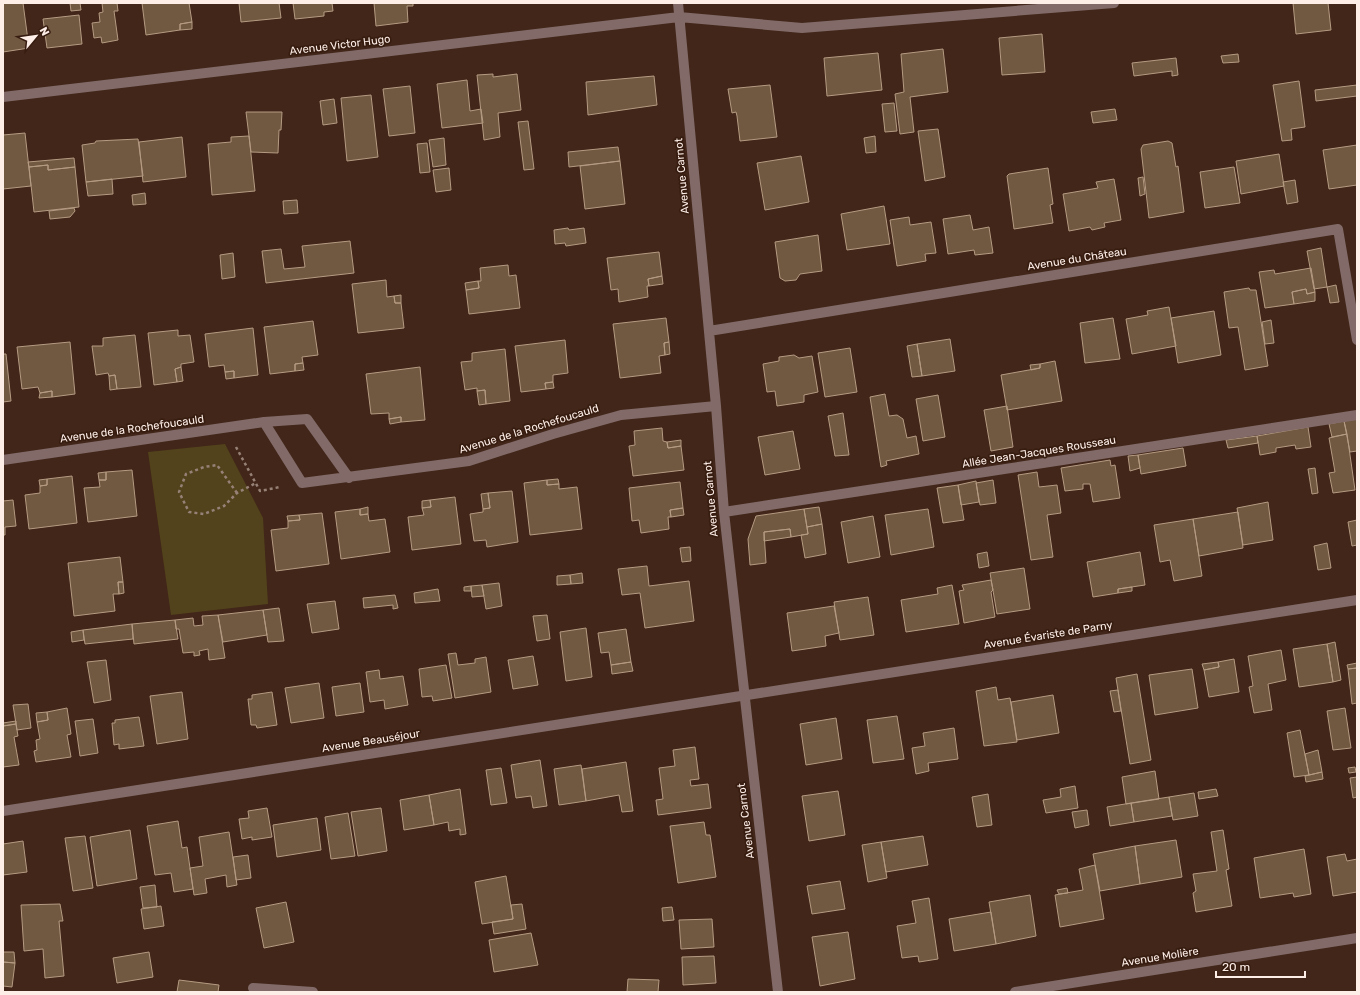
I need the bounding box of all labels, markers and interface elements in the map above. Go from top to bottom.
north arrow [16,16,56,56]
text: N [37,25,52,38]
street label: Avenue Victor Hugo [289,32,391,58]
street label: Avenue Carnot [672,137,692,214]
street label: Avenue du Château [1026,245,1128,273]
street label: Avenue de la Rochefoucauld [458,402,600,456]
street label: Avenue de la Rochefoucauld [59,412,205,446]
street label: Allée Jean-Jacques Rousseau [961,433,1117,471]
street label: Avenue Carnot [701,460,721,537]
street label: Avenue Évariste de Parny [983,618,1113,652]
street label: Avenue Beauséjour [321,727,422,755]
street label: Avenue Carnot [735,782,757,860]
street label: Avenue Molière [1120,944,1200,970]
scale bar [1216,953,1305,979]
text: 20 m [1222,960,1250,974]

